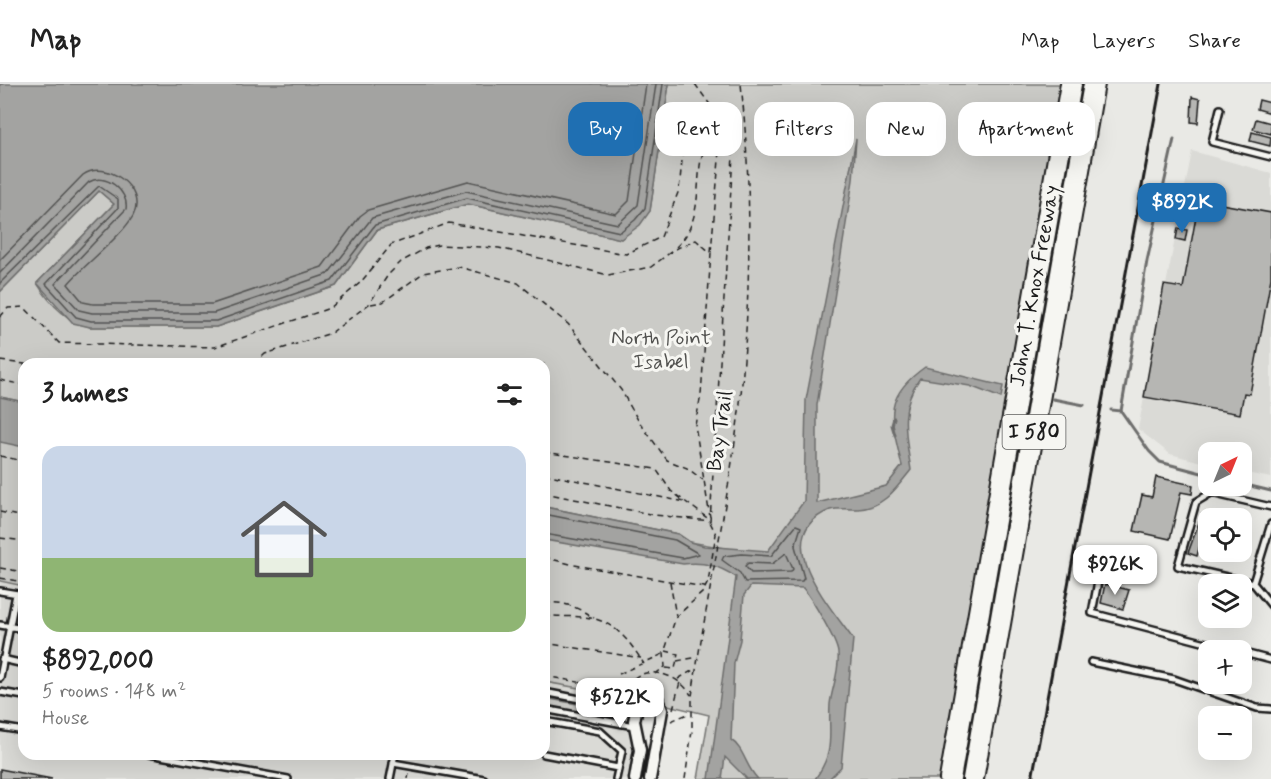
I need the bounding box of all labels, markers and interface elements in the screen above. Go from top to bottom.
text: Map [30,23,81,60]
text: Map [1021,27,1059,55]
text: Layers [1092,27,1155,55]
text: Share [1188,27,1241,55]
chip: Buy [568,102,643,156]
chip: Rent [655,102,742,156]
chip: Filters [754,102,854,156]
chip: New [866,102,946,156]
chip: Apartment [958,102,1095,156]
street label: John T. Knox Freeway [1003,183,1067,389]
pin: $892K [1140,183,1224,234]
text: $892K [1152,189,1213,216]
park label: North Point Isabel [611,324,711,376]
text: 3 homes [42,377,129,411]
icon: filters [493,378,526,411]
street label: Bay Trail [700,389,740,473]
road number: I 580 [1002,415,1066,449]
north arrow [1198,442,1252,496]
map controls [1198,442,1252,760]
icon: home [230,485,338,593]
button: locate [1198,508,1252,562]
pin: $926K [1073,545,1157,596]
text: $926K [1087,551,1143,578]
button: layers [1198,574,1252,628]
button: + [1198,640,1252,694]
text: $892,000 [42,644,154,678]
text: 5 rooms · 148 m² [42,678,186,705]
pin: $522K [578,678,662,729]
text: $522K [590,684,650,711]
text: House [42,705,89,732]
button: − [1198,706,1252,760]

